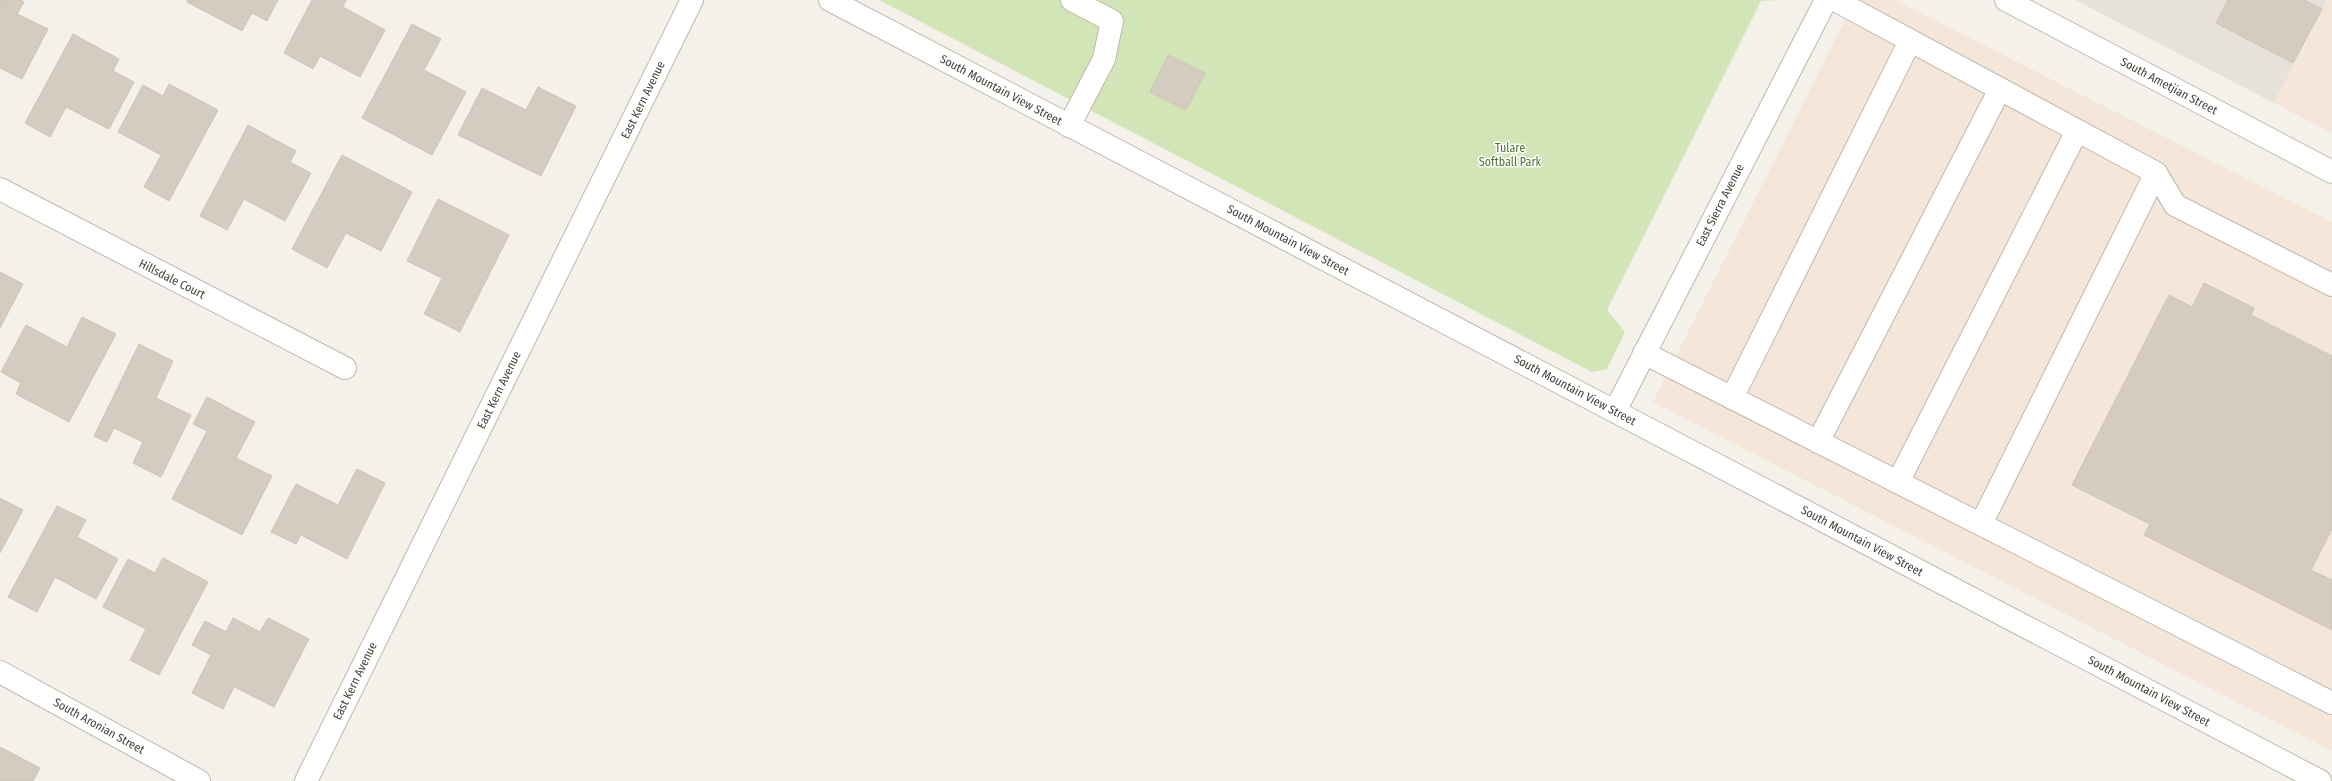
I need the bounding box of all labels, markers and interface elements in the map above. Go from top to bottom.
street label: South Mountain View Street [938,52,1064,128]
street label: South Ametjian Street [2118,55,2220,117]
street label: East Kern Avenue [618,59,668,141]
park label: Tulare Softball Park [1479,141,1542,169]
street label: East Sierra Avenue [1693,161,1747,249]
street label: South Mountain View Street [1225,202,1351,278]
street label: Hillsdale Court [137,256,207,302]
street label: East Kern Avenue [474,349,524,431]
street label: South Mountain View Street [1512,352,1638,428]
street label: South Mountain View Street [1799,503,1925,579]
street label: East Kern Avenue [330,640,380,722]
street label: South Mountain View Street [2086,653,2212,729]
street label: South Aronian Street [51,695,147,757]

